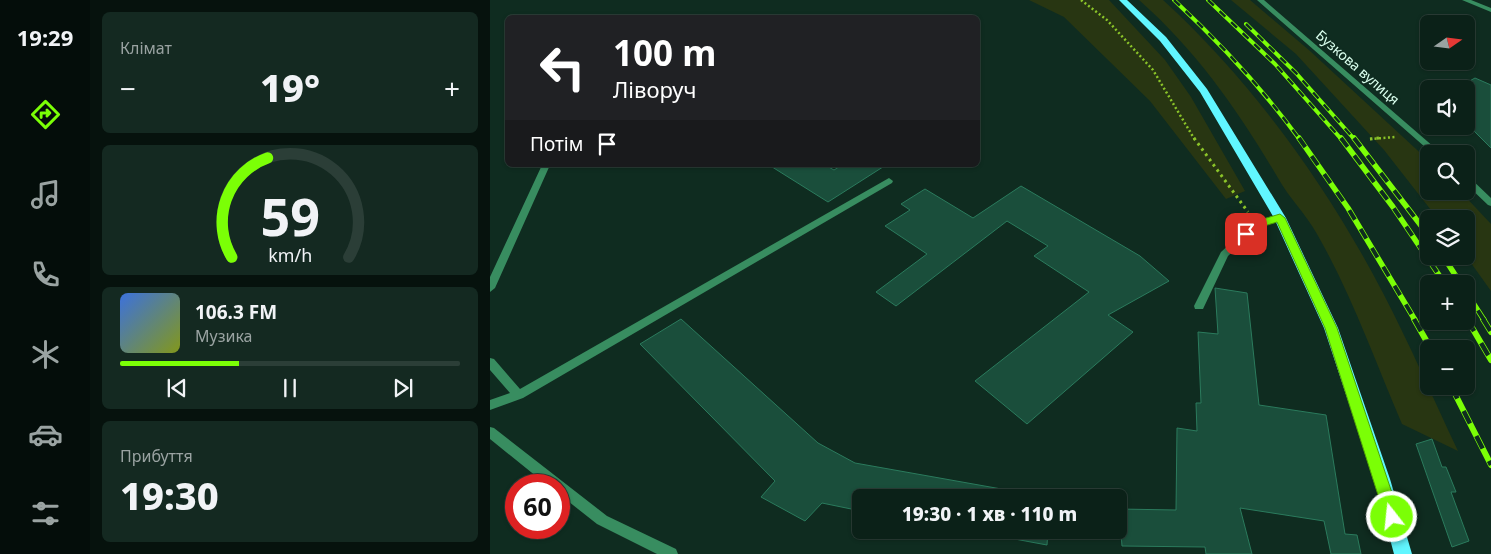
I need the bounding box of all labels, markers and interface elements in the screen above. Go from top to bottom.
north arrow [1420,15,1475,70]
map controls [1420,15,1475,395]
text: 19:29 [17,22,73,52]
street label: Бузкова вулиця [1312,25,1404,109]
text: 100 m [613,29,716,76]
icon: left [530,35,595,100]
text: Клімат [120,37,172,59]
text: 19° [260,61,320,113]
text: − [120,69,136,107]
text: + [444,69,460,107]
text: Ліворуч [613,74,696,104]
button: sound [1420,80,1475,135]
icon: directions [28,97,63,132]
icon: arrive [593,130,621,158]
text: Потім [530,131,583,157]
button: search [1420,145,1475,200]
icon: music [28,177,63,212]
text: 59 [260,180,320,251]
button: layers [1420,210,1475,265]
pin [1225,213,1267,255]
icon: arrive [1232,220,1260,248]
text: km/h [268,243,312,267]
icon: phone [28,257,63,292]
button: + [1420,275,1475,330]
text: 106.3 FM [195,299,277,325]
text: Музика [195,325,252,347]
icon: climate [28,337,63,372]
button: − [1420,340,1475,395]
icon: previous [163,374,191,402]
icon: pause [276,374,304,402]
icon: next [389,374,417,402]
icon: car [28,417,63,452]
text: Прибуття [120,445,193,467]
text: 19:30 [120,469,219,521]
speed limit sign: 60 [505,474,570,539]
position arrow [1365,490,1417,542]
icon: filters [28,496,63,531]
text: 19:30 · 1 хв · 110 m [902,501,1077,527]

